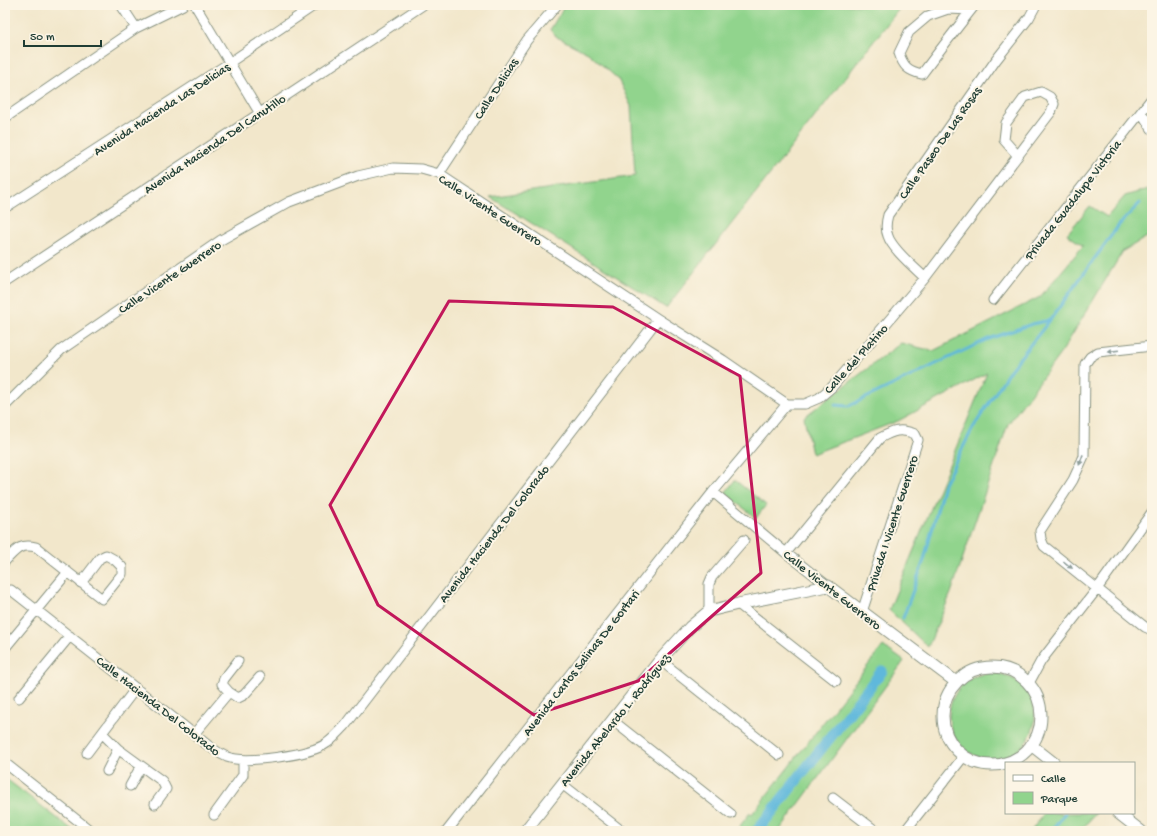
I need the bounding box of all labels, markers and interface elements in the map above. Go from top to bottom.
scale bar [24,22,101,48]
text: 50 m [30,31,55,45]
street label: Calle Delicias [472,55,523,123]
street label: Avenida Hacienda Las Delicias [91,60,234,160]
street label: Calle Paseo De Las Rosas [896,83,986,203]
street label: Avenida Hacienda Del Canutillo [142,92,289,198]
street label: Privada Guadalupe Victoria [1022,137,1126,264]
street label: Calle Vicente Guerrero [435,172,544,250]
street label: Calle Vicente Guerrero [116,238,225,318]
street label: Calle del Platino [822,322,892,398]
one-way arrow [1107,348,1119,354]
street label: Privada I Vicente Guerrero [864,454,923,595]
one-way arrow [1078,455,1084,467]
street label: Avenida Hacienda Del Colorado [437,463,553,606]
street label: Calle Vicente Guerrero [779,548,884,634]
one-way arrow [1062,560,1073,569]
street label: Avenida Carlos Salinas De Gortari [520,587,644,740]
street label: Avenida Abelardo L. Rodríguez [558,650,675,790]
street label: Calle Hacienda Del Colorado [92,654,223,760]
legend [1005,762,1135,814]
text: Calle [1041,773,1066,787]
text: Parque [1040,793,1078,807]

